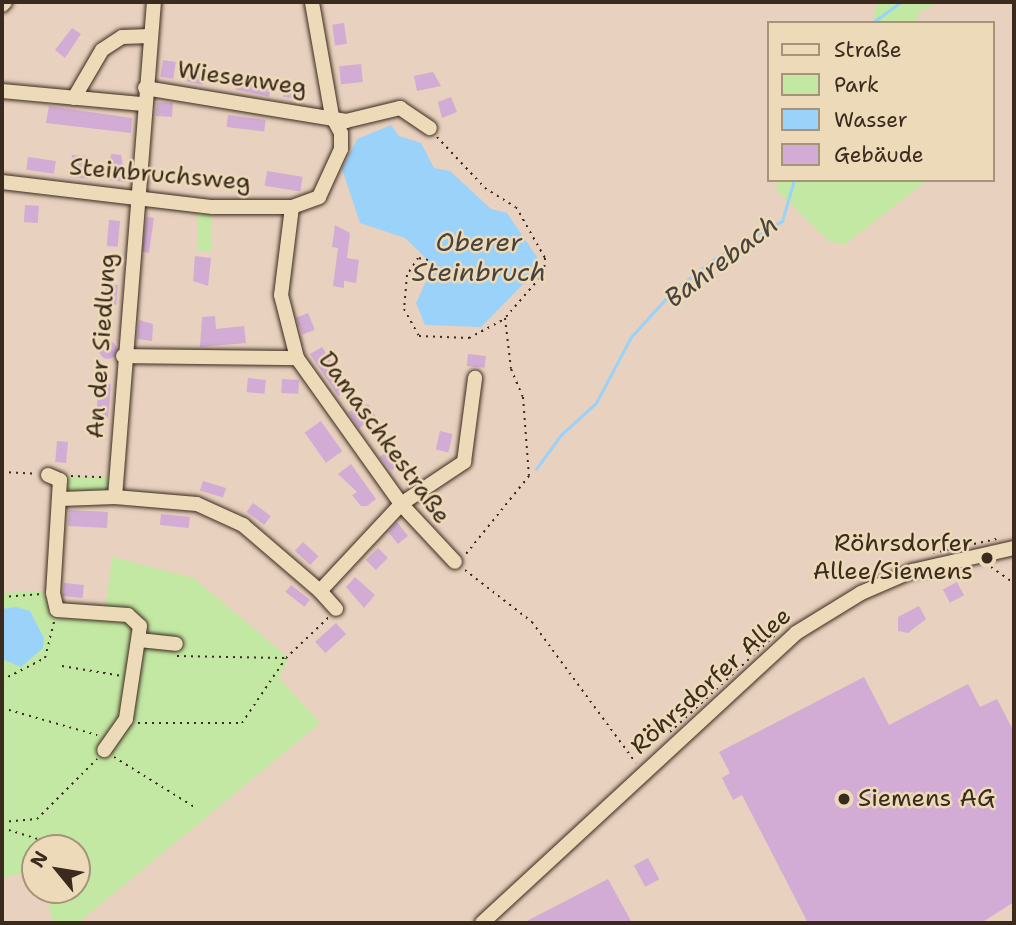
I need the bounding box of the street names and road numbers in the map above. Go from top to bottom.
street label: Wiesenweg [175,56,309,102]
street label: Steinbruchsweg [68,153,252,197]
street label: An der Siedlung [81,252,123,440]
street label: Damaschkestraße [312,346,456,530]
street label: Röhrsdorfer Allee [625,601,797,761]

